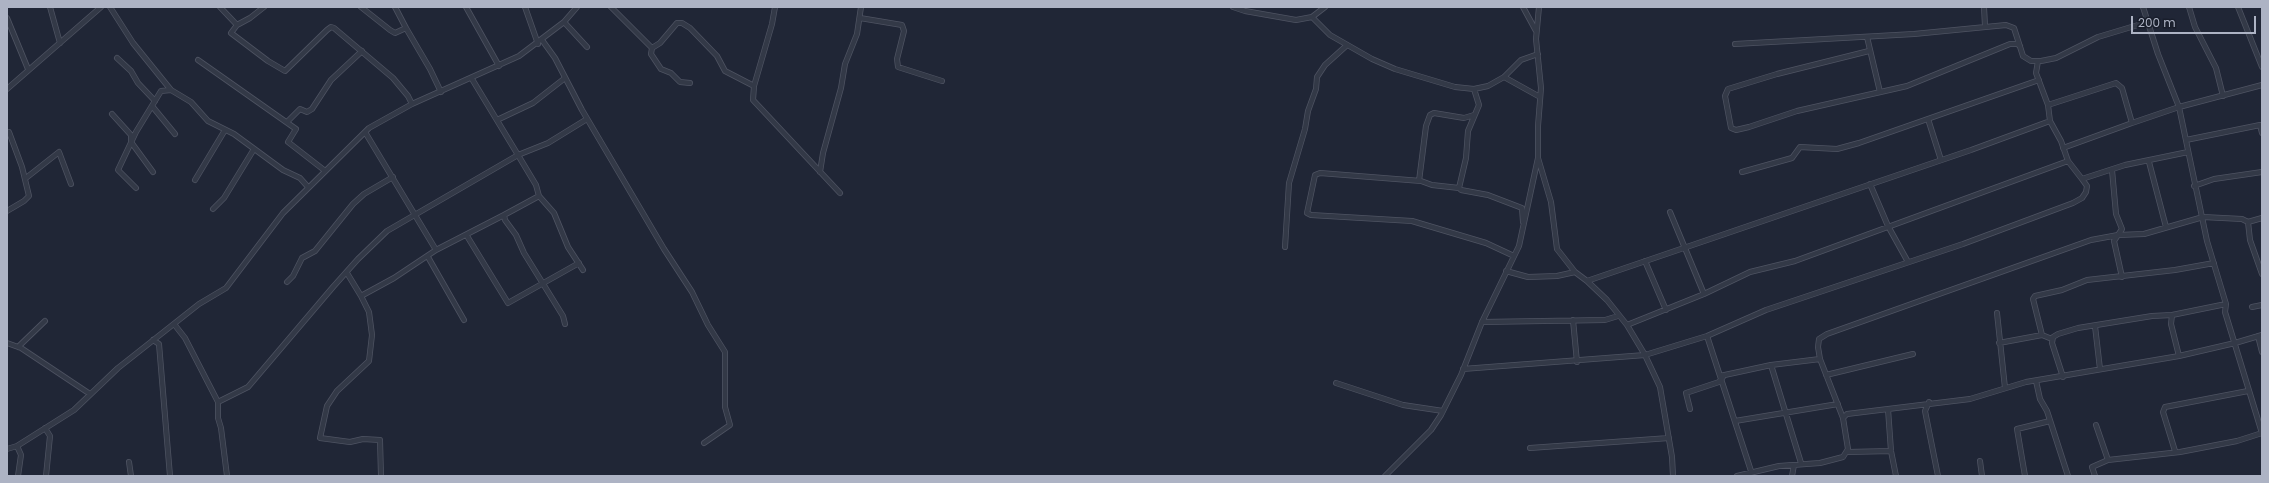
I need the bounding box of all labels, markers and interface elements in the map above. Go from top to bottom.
scale bar [2133,8,2258,34]
text: 200 m [2138,14,2176,31]

